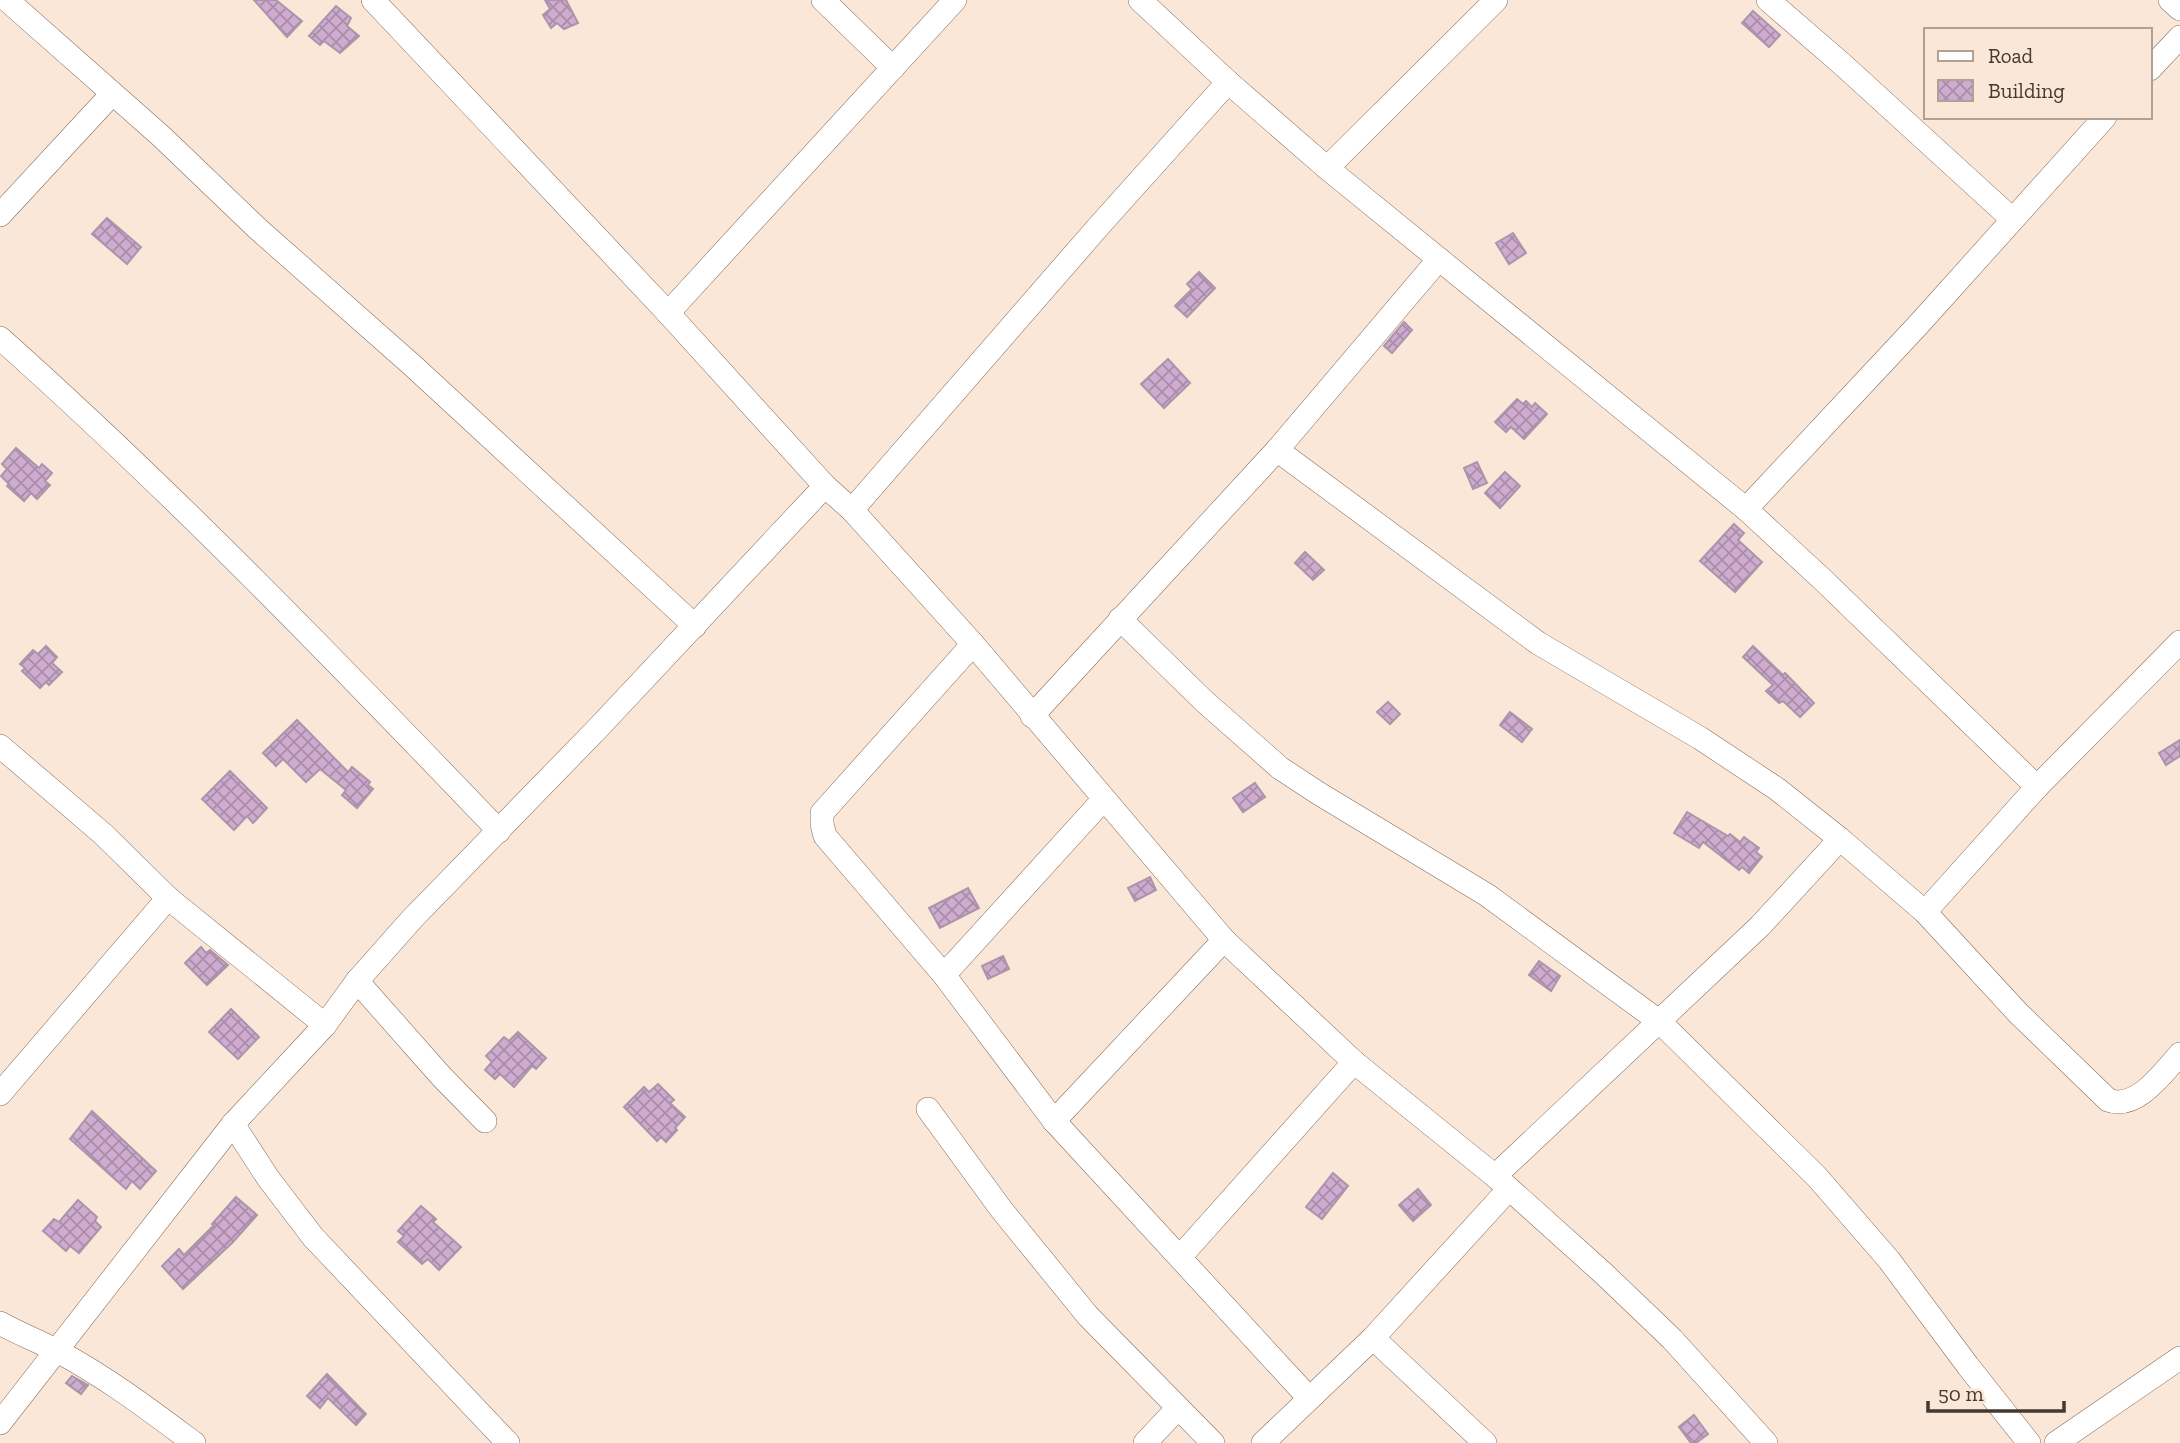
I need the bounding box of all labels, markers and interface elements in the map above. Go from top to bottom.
legend [1924,28,2152,119]
text: Road [1988,43,2034,68]
text: Building [1988,78,2065,103]
scale bar [1928,1370,2064,1414]
text: 50 m [1938,1381,1984,1406]

